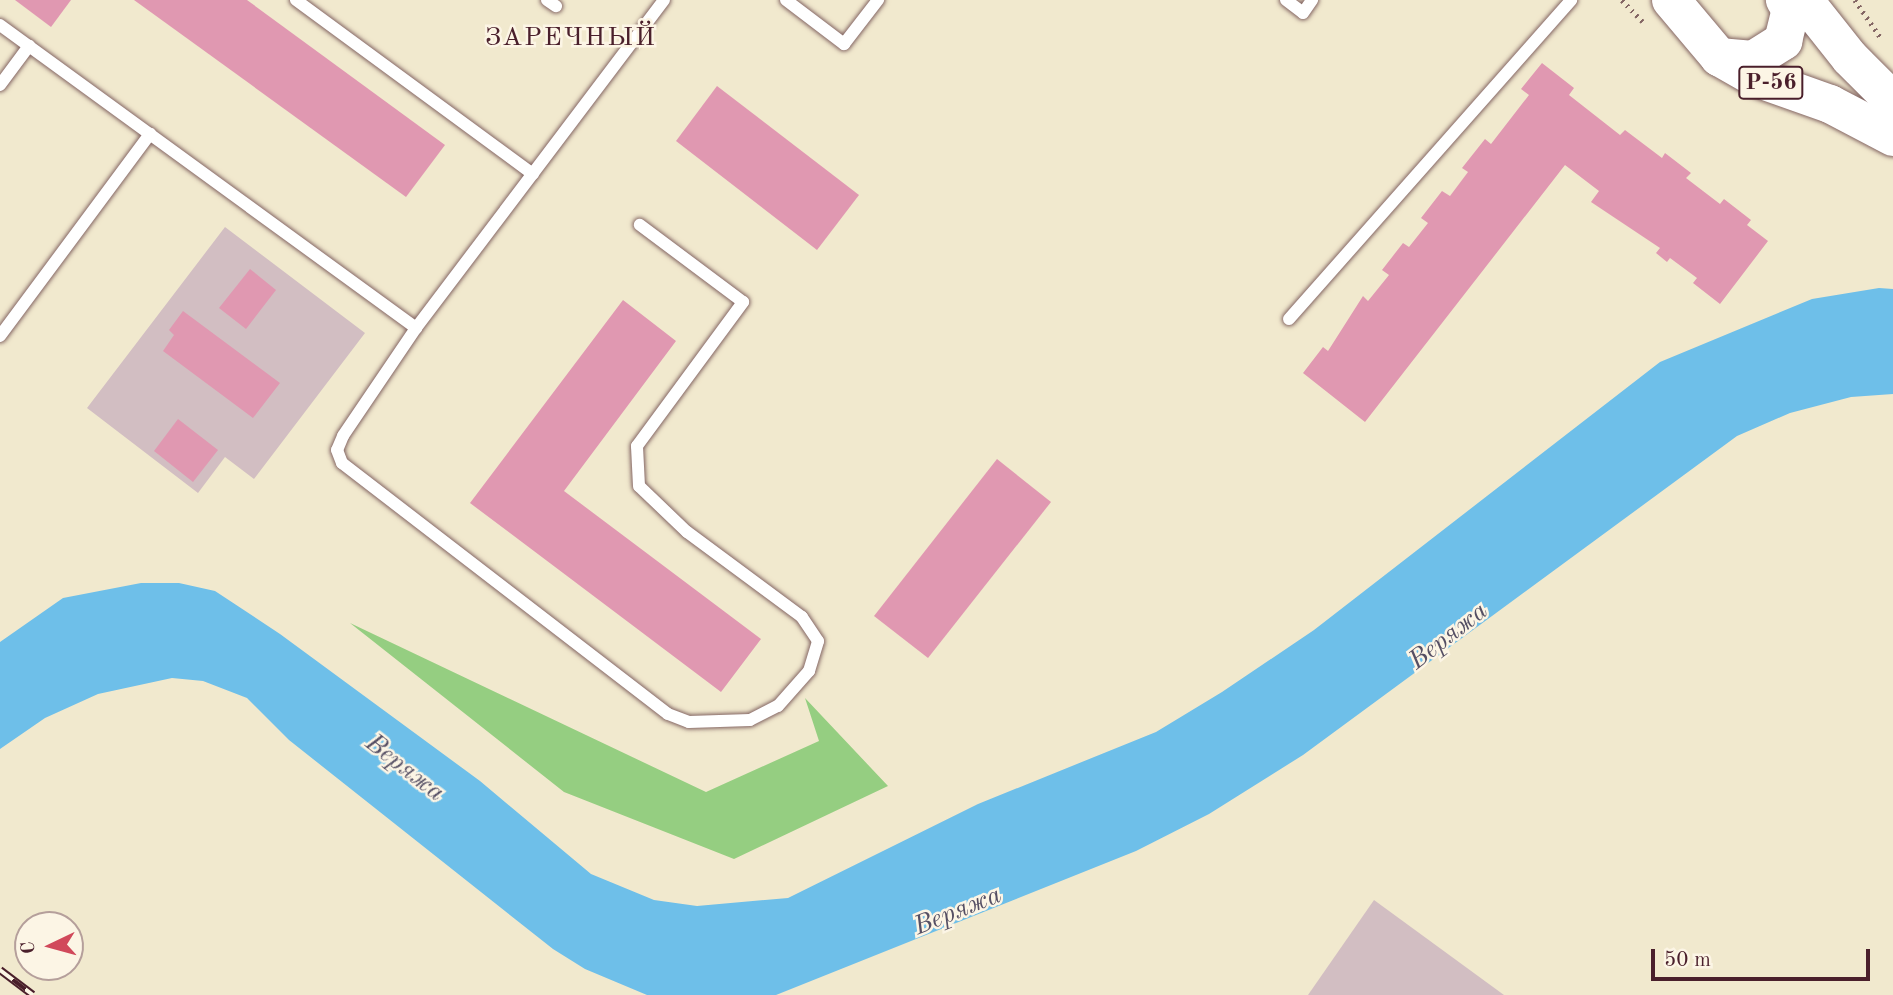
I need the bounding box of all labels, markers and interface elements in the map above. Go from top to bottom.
district label: ЗАРЕЧНЫЙ [486,23,656,55]
road number: Р-56 [1738,64,1804,102]
water label: Веряжа [1403,596,1495,678]
water label: Веряжа [358,728,450,810]
water label: Веряжа [910,880,1006,944]
north arrow [14,911,84,981]
scale bar [1655,936,1874,980]
text: С [20,941,40,955]
text: 50 m [1664,950,1711,971]

